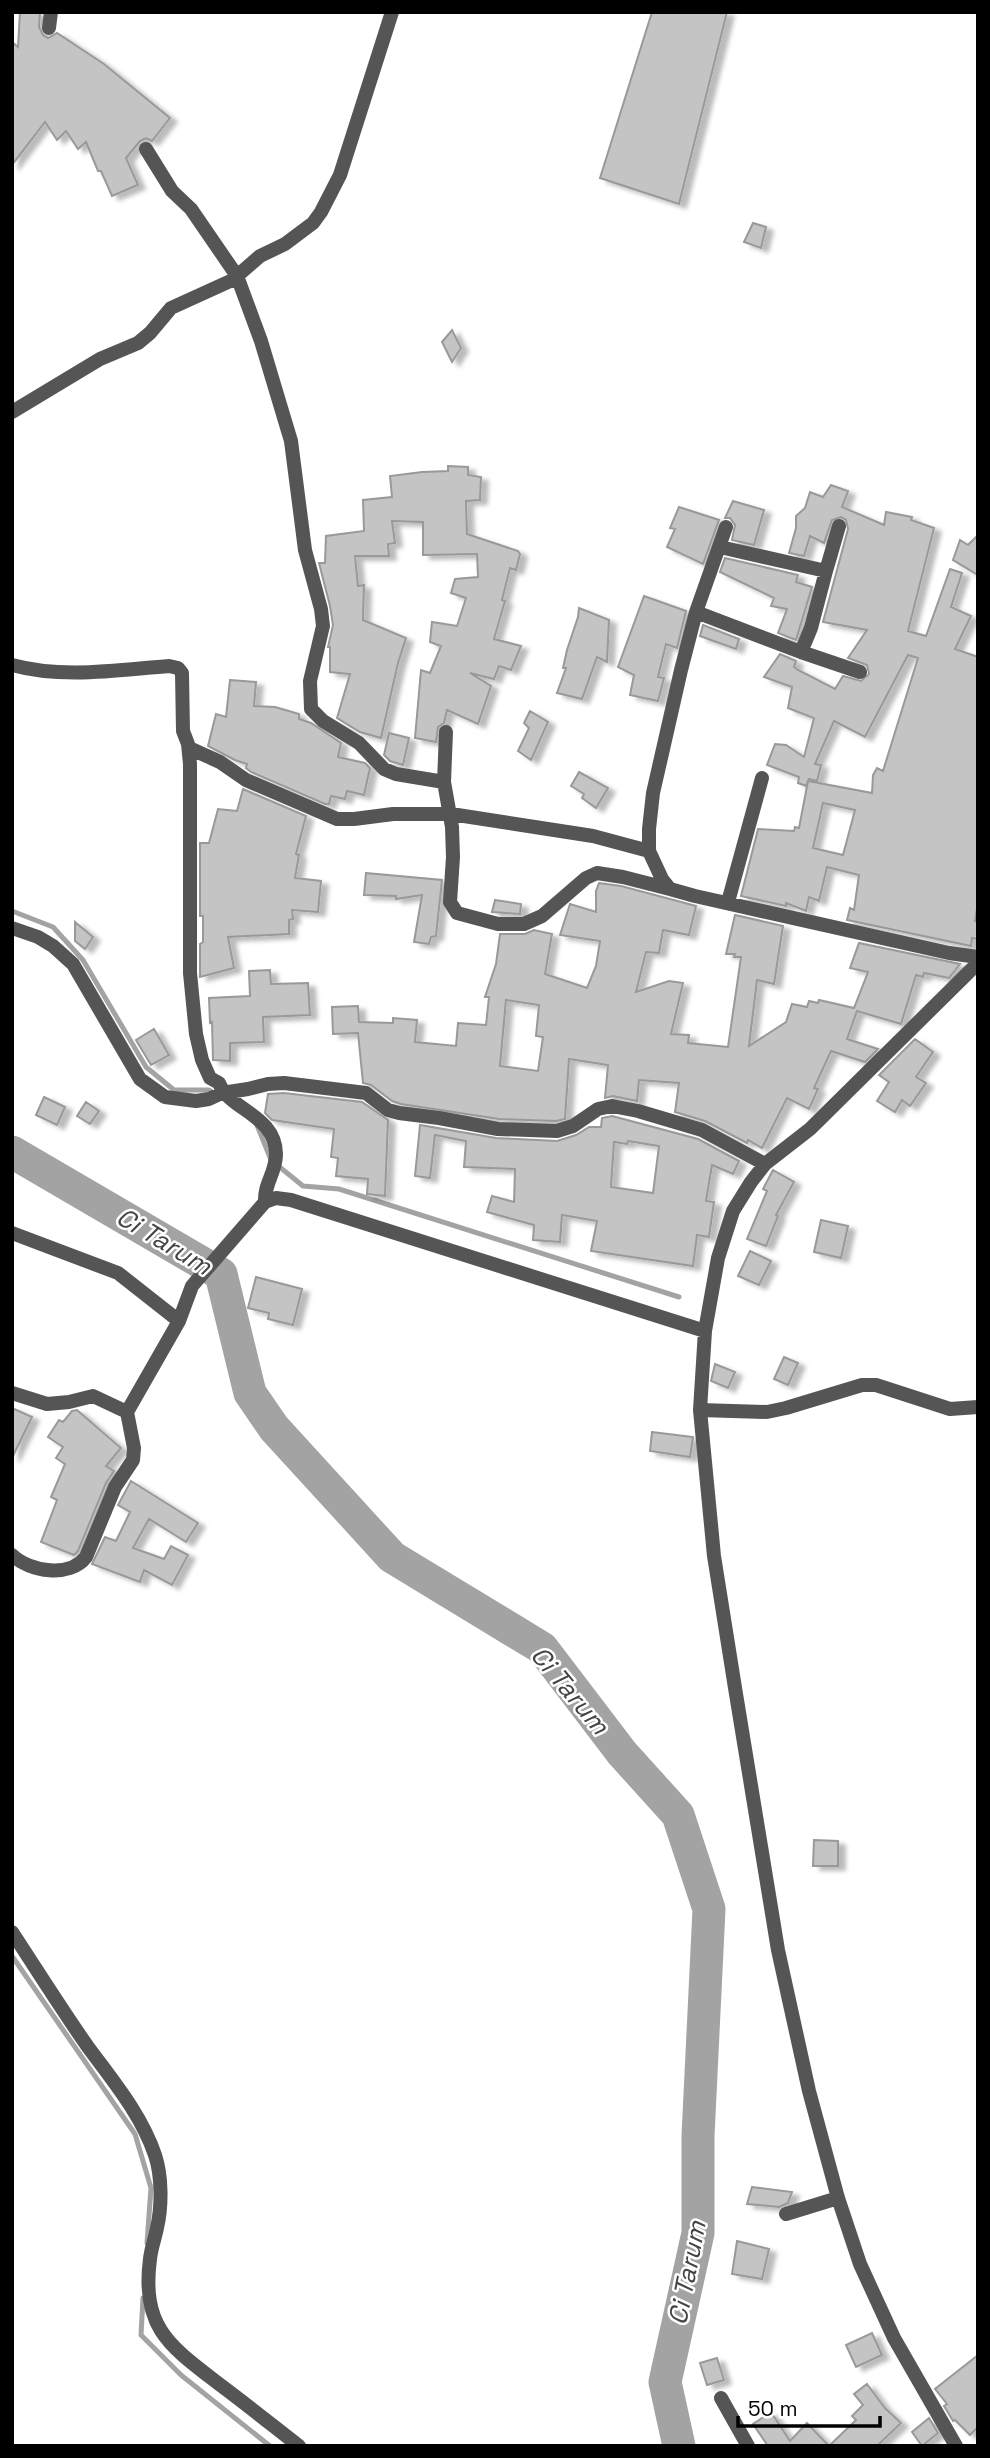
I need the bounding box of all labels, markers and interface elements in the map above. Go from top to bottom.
water label: Ci Tarum [110,1199,218,1283]
water label: Ci Tarum [523,1639,617,1742]
water label: Ci Tarum [660,2218,714,2328]
scale bar [738,2384,880,2428]
text: 50 m [748,2395,798,2422]

